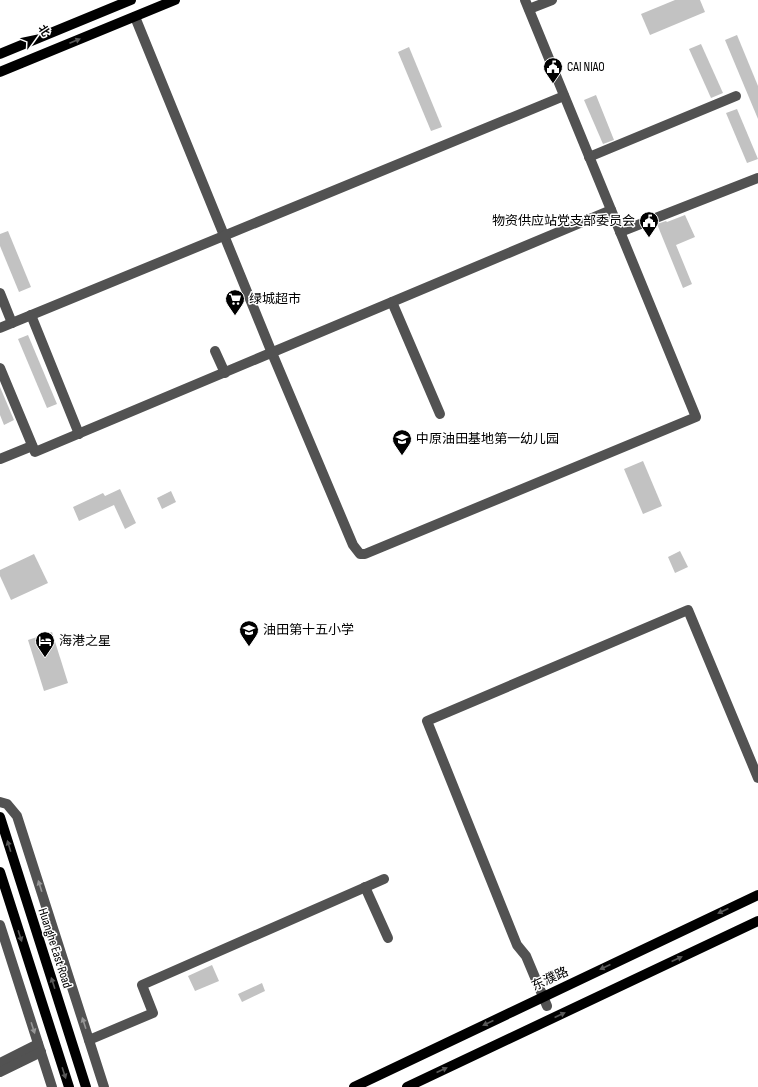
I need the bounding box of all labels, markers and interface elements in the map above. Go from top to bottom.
north arrow [16,16,56,56]
text: 北 [36,23,52,39]
one-way arrow [69,38,81,44]
public building icon: CAI NIAO [542,56,564,84]
place label: CAI NIAO [567,59,605,75]
public building icon: 物资供应站党支部委员会 [638,210,660,238]
place label: 物资供应站党支部委员会 [492,213,635,229]
supermarket icon: 绿城超市 [224,288,246,316]
place label: 绿城超市 [249,291,301,307]
school or university icon: 中原油田基地第一幼儿园 [391,428,413,456]
place label: 中原油田基地第一幼儿园 [416,431,559,447]
school or university icon: 油田第十五小学 [238,619,260,647]
place label: 油田第十五小学 [263,622,354,638]
hotel icon: 海港之星 [34,630,56,658]
place label: 海港之星 [59,633,111,649]
one-way arrow [6,840,12,852]
one-way arrow [36,880,42,892]
street label: Huanghe East Road [35,906,75,990]
one-way arrow [717,908,728,914]
one-way arrow [17,930,23,942]
one-way arrow [672,956,683,962]
street label: 东濮路 [529,964,571,994]
one-way arrow [600,964,611,970]
one-way arrow [50,977,56,989]
one-way arrow [554,1012,566,1018]
one-way arrow [80,1017,86,1029]
one-way arrow [482,1020,494,1026]
one-way arrow [30,1023,36,1035]
one-way arrow [61,1067,67,1079]
one-way arrow [437,1067,448,1073]

